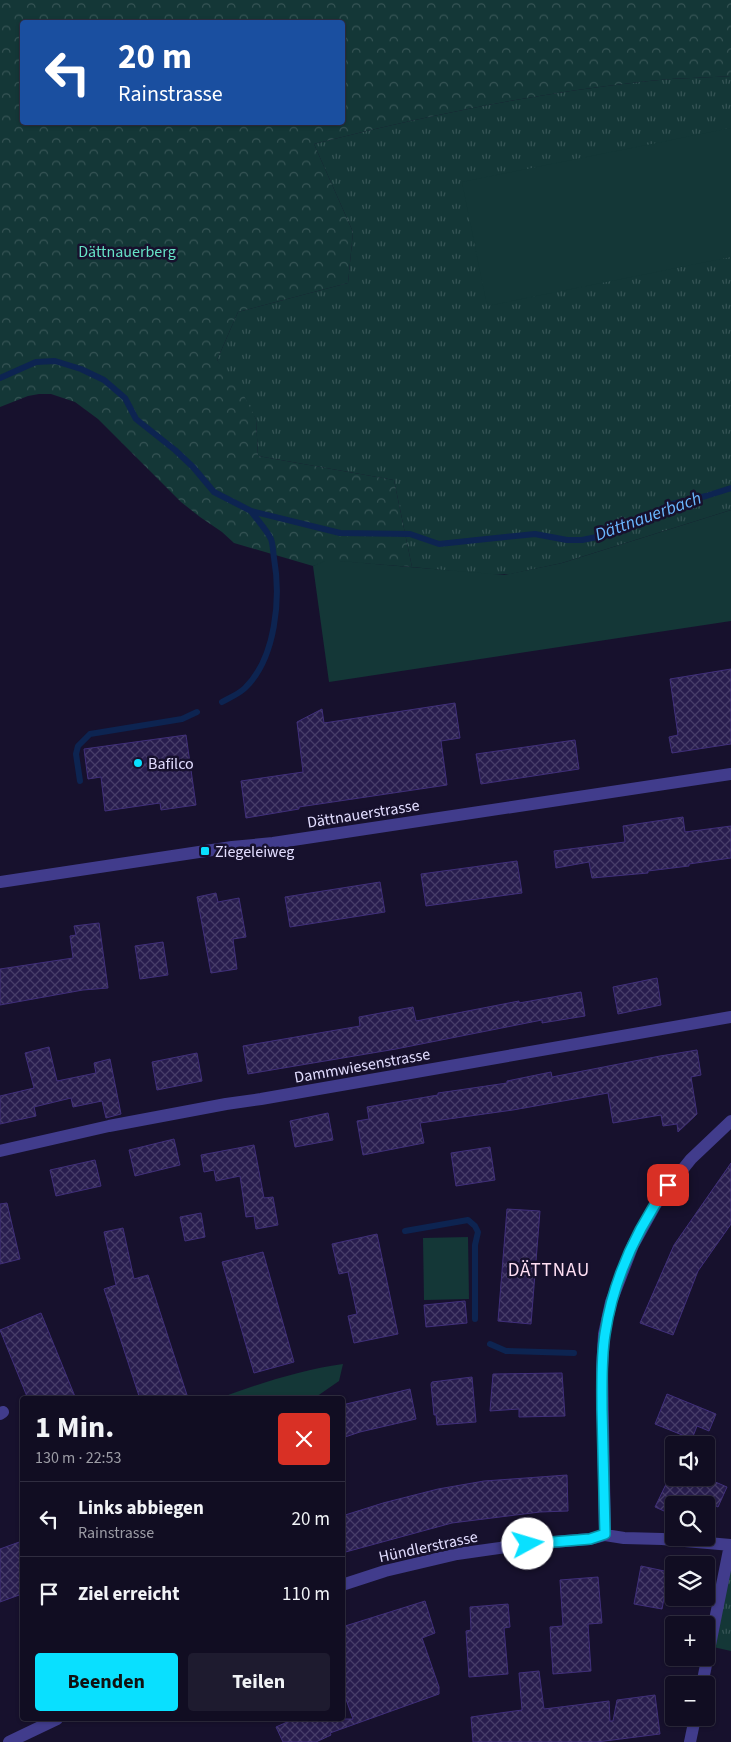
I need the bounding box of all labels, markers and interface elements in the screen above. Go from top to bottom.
text: 20 m [118,32,192,82]
icon: left [35,40,100,105]
text: Rainstrasse [118,78,223,110]
park label: Dättnauerberg [78,241,176,263]
water label: Dättnauerbach [591,486,705,547]
place label: Bafilco [148,753,194,775]
marker: Bafilco [132,757,144,769]
street label: Dättnauerstrasse [305,794,421,834]
place label: Ziegeleiweg [215,841,294,863]
marker: Ziegeleiweg [199,845,211,857]
street label: Dammwiesenstrasse [293,1043,432,1089]
pin [647,1164,689,1206]
icon: arrive [654,1171,682,1199]
district label: DÄTTNAU [508,1257,590,1284]
text: 1 Min. [35,1406,114,1449]
button: close [278,1413,330,1465]
map controls [665,1436,715,1726]
button: sound [665,1436,715,1486]
text: 130 m · 22:53 [35,1447,122,1469]
text: Links abbiegen [78,1495,204,1522]
button: search [665,1496,715,1546]
icon: left [35,1505,63,1533]
text: 20 m [292,1506,330,1533]
position arrow [501,1517,553,1569]
text: Rainstrasse [78,1522,154,1544]
street label: Hündlerstrasse [377,1526,480,1568]
button: layers [665,1556,715,1606]
icon: arrive [35,1580,63,1608]
text: Ziel erreicht [78,1581,179,1608]
text: 110 m [282,1581,330,1608]
button: + [665,1616,715,1666]
button: Beenden [35,1653,178,1711]
button: Teilen [188,1653,330,1711]
button: − [665,1676,715,1726]

